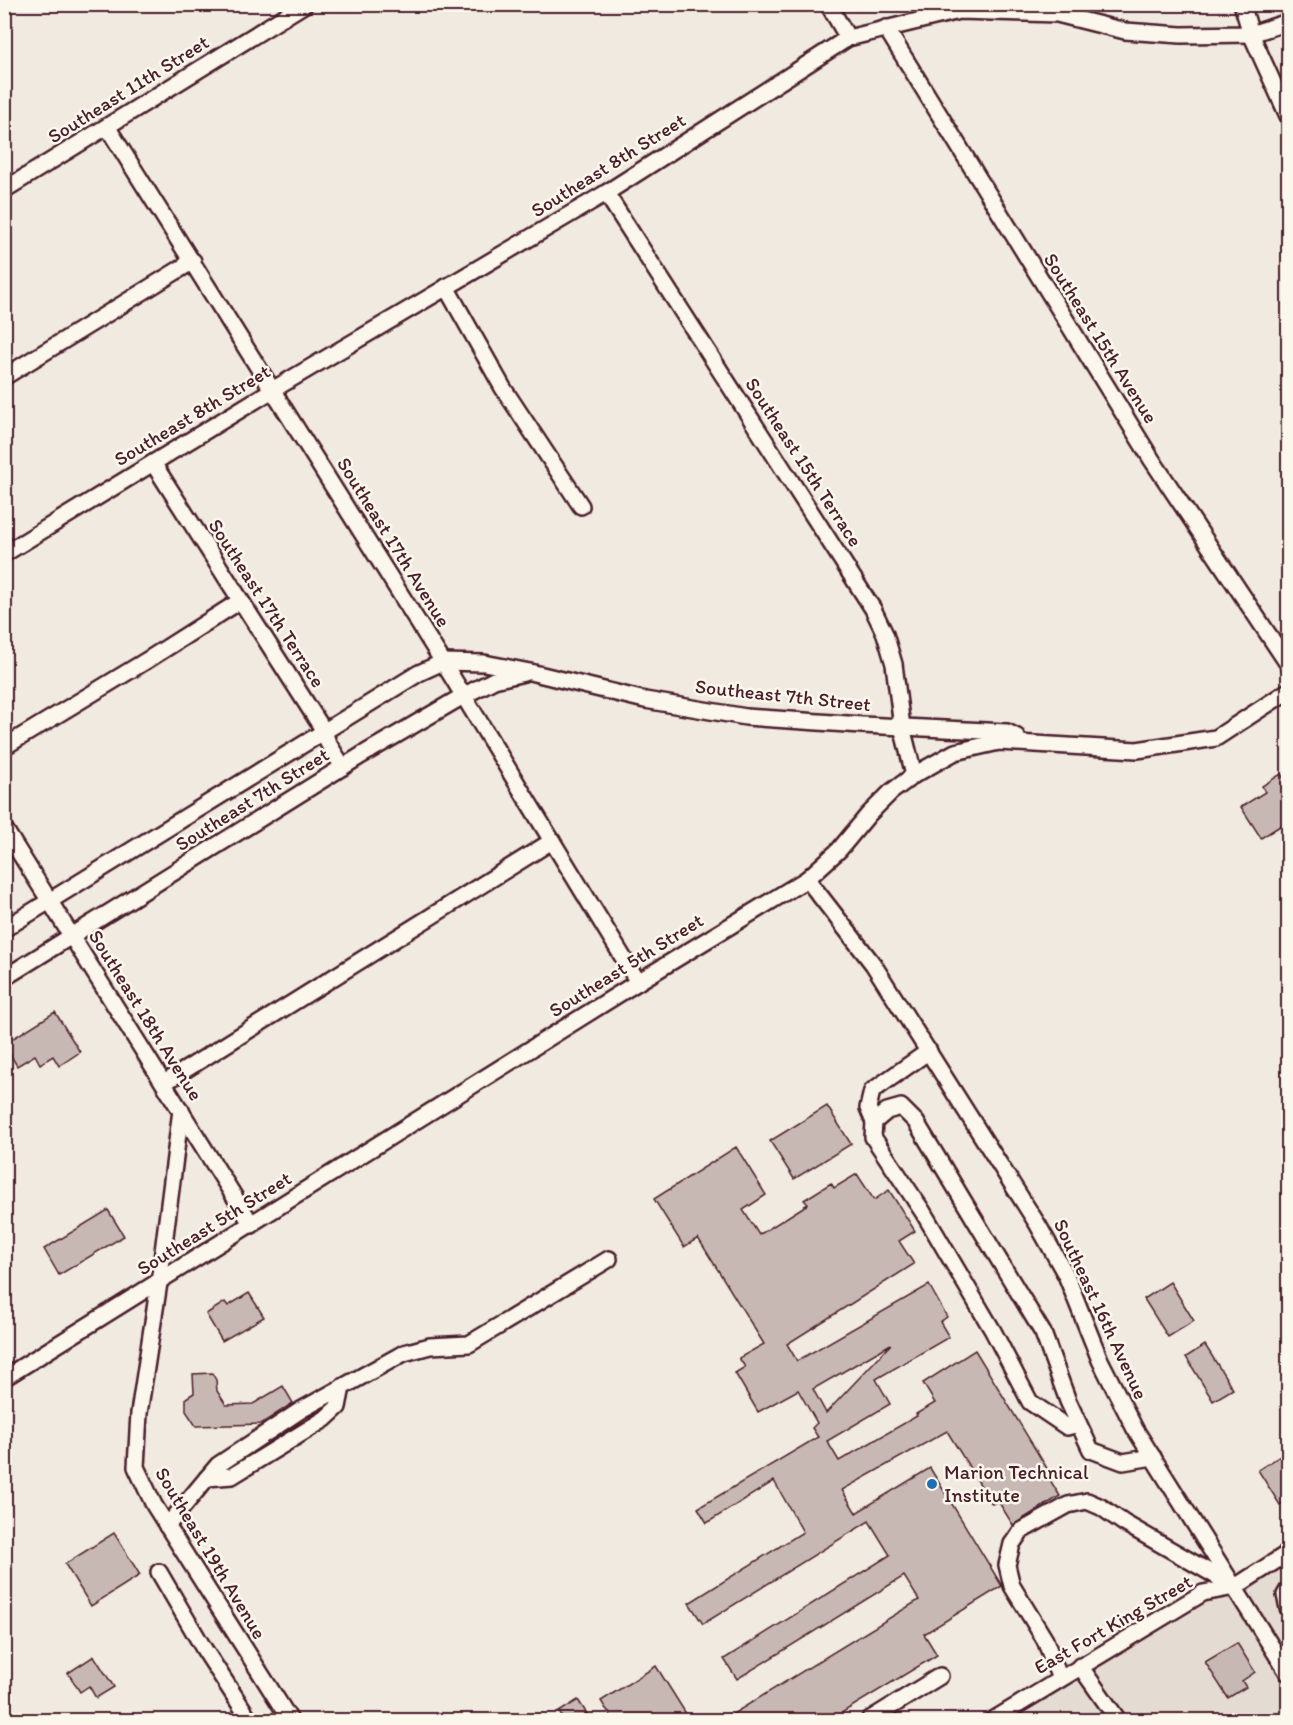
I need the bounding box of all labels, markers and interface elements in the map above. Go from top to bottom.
street label: Southeast 11th Street [43,30,213,148]
street label: Southeast 8th Street [526,108,690,222]
street label: Southeast 15th Avenue [1039,248,1163,428]
street label: Southeast 8th Street [110,359,274,471]
street label: Southeast 15th Terrace [740,373,868,551]
street label: Southeast 17th Avenue [332,453,456,631]
street label: Southeast 17th Terrace [204,514,330,692]
street label: Southeast 7th Street [694,674,872,716]
street label: Southeast 7th Street [171,742,333,856]
street label: Southeast 5th Street [545,908,707,1022]
street label: Southeast 18th Avenue [84,925,208,1105]
street label: Southeast 5th Street [133,1166,295,1280]
street label: Southeast 16th Avenue [1049,1215,1153,1403]
place label: Marion Technical Institute [944,1460,1089,1507]
street label: Southeast 19th Avenue [150,1463,272,1643]
marker: Marion Technical Institute [925,1477,939,1491]
street label: East Fort King Street [1030,1569,1196,1679]

